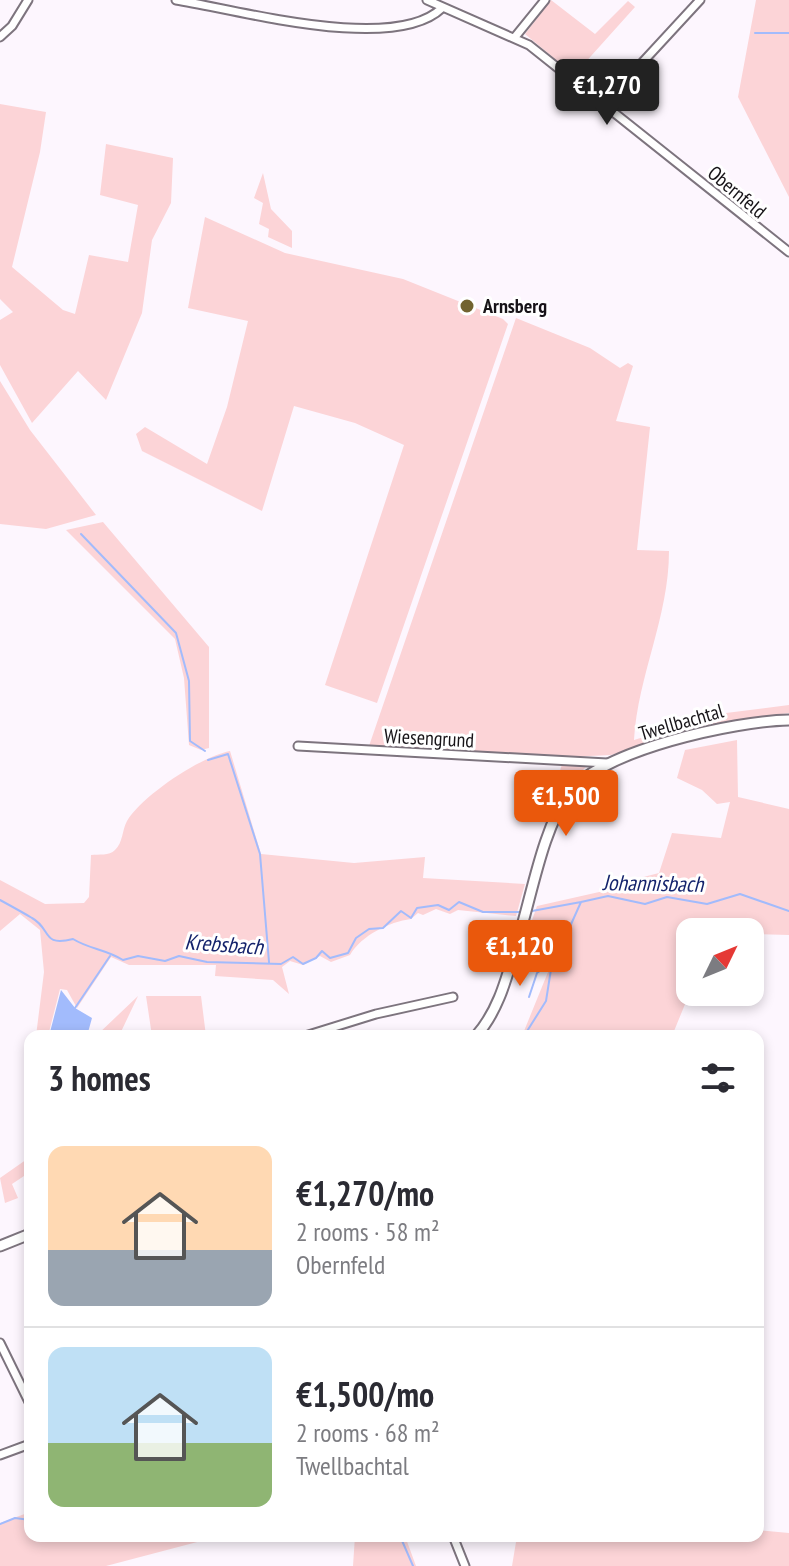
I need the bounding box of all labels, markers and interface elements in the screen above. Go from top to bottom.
pin: €1,270 [542,59,672,127]
text: €1,270 [573,68,641,101]
street label: Obernfeld [702,160,772,224]
place label: Arnsberg [482,293,547,319]
marker: Arnsberg [458,297,476,315]
street label: Twellbachtal [636,697,727,746]
street label: Wiesengrund [383,723,475,753]
pin: €1,500 [501,770,631,838]
text: €1,500 [532,779,600,812]
water label: Johannisbach [601,868,705,898]
north arrow [676,918,764,1006]
map controls [676,918,764,1006]
pin: €1,120 [455,920,585,988]
water label: Krebsbach [184,927,265,961]
text: €1,120 [486,929,554,962]
text: 3 homes [48,1056,151,1100]
icon: filters [696,1056,740,1100]
text: €1,270/mo [296,1171,434,1215]
icon: home [112,1178,208,1274]
text: 2 rooms · 58 m² [296,1215,440,1248]
text: Obernfeld [296,1248,385,1281]
text: €1,500/mo [296,1372,434,1416]
icon: home [112,1379,208,1475]
text: 2 rooms · 68 m² [296,1416,440,1449]
text: Twellbachtal [296,1449,409,1482]

